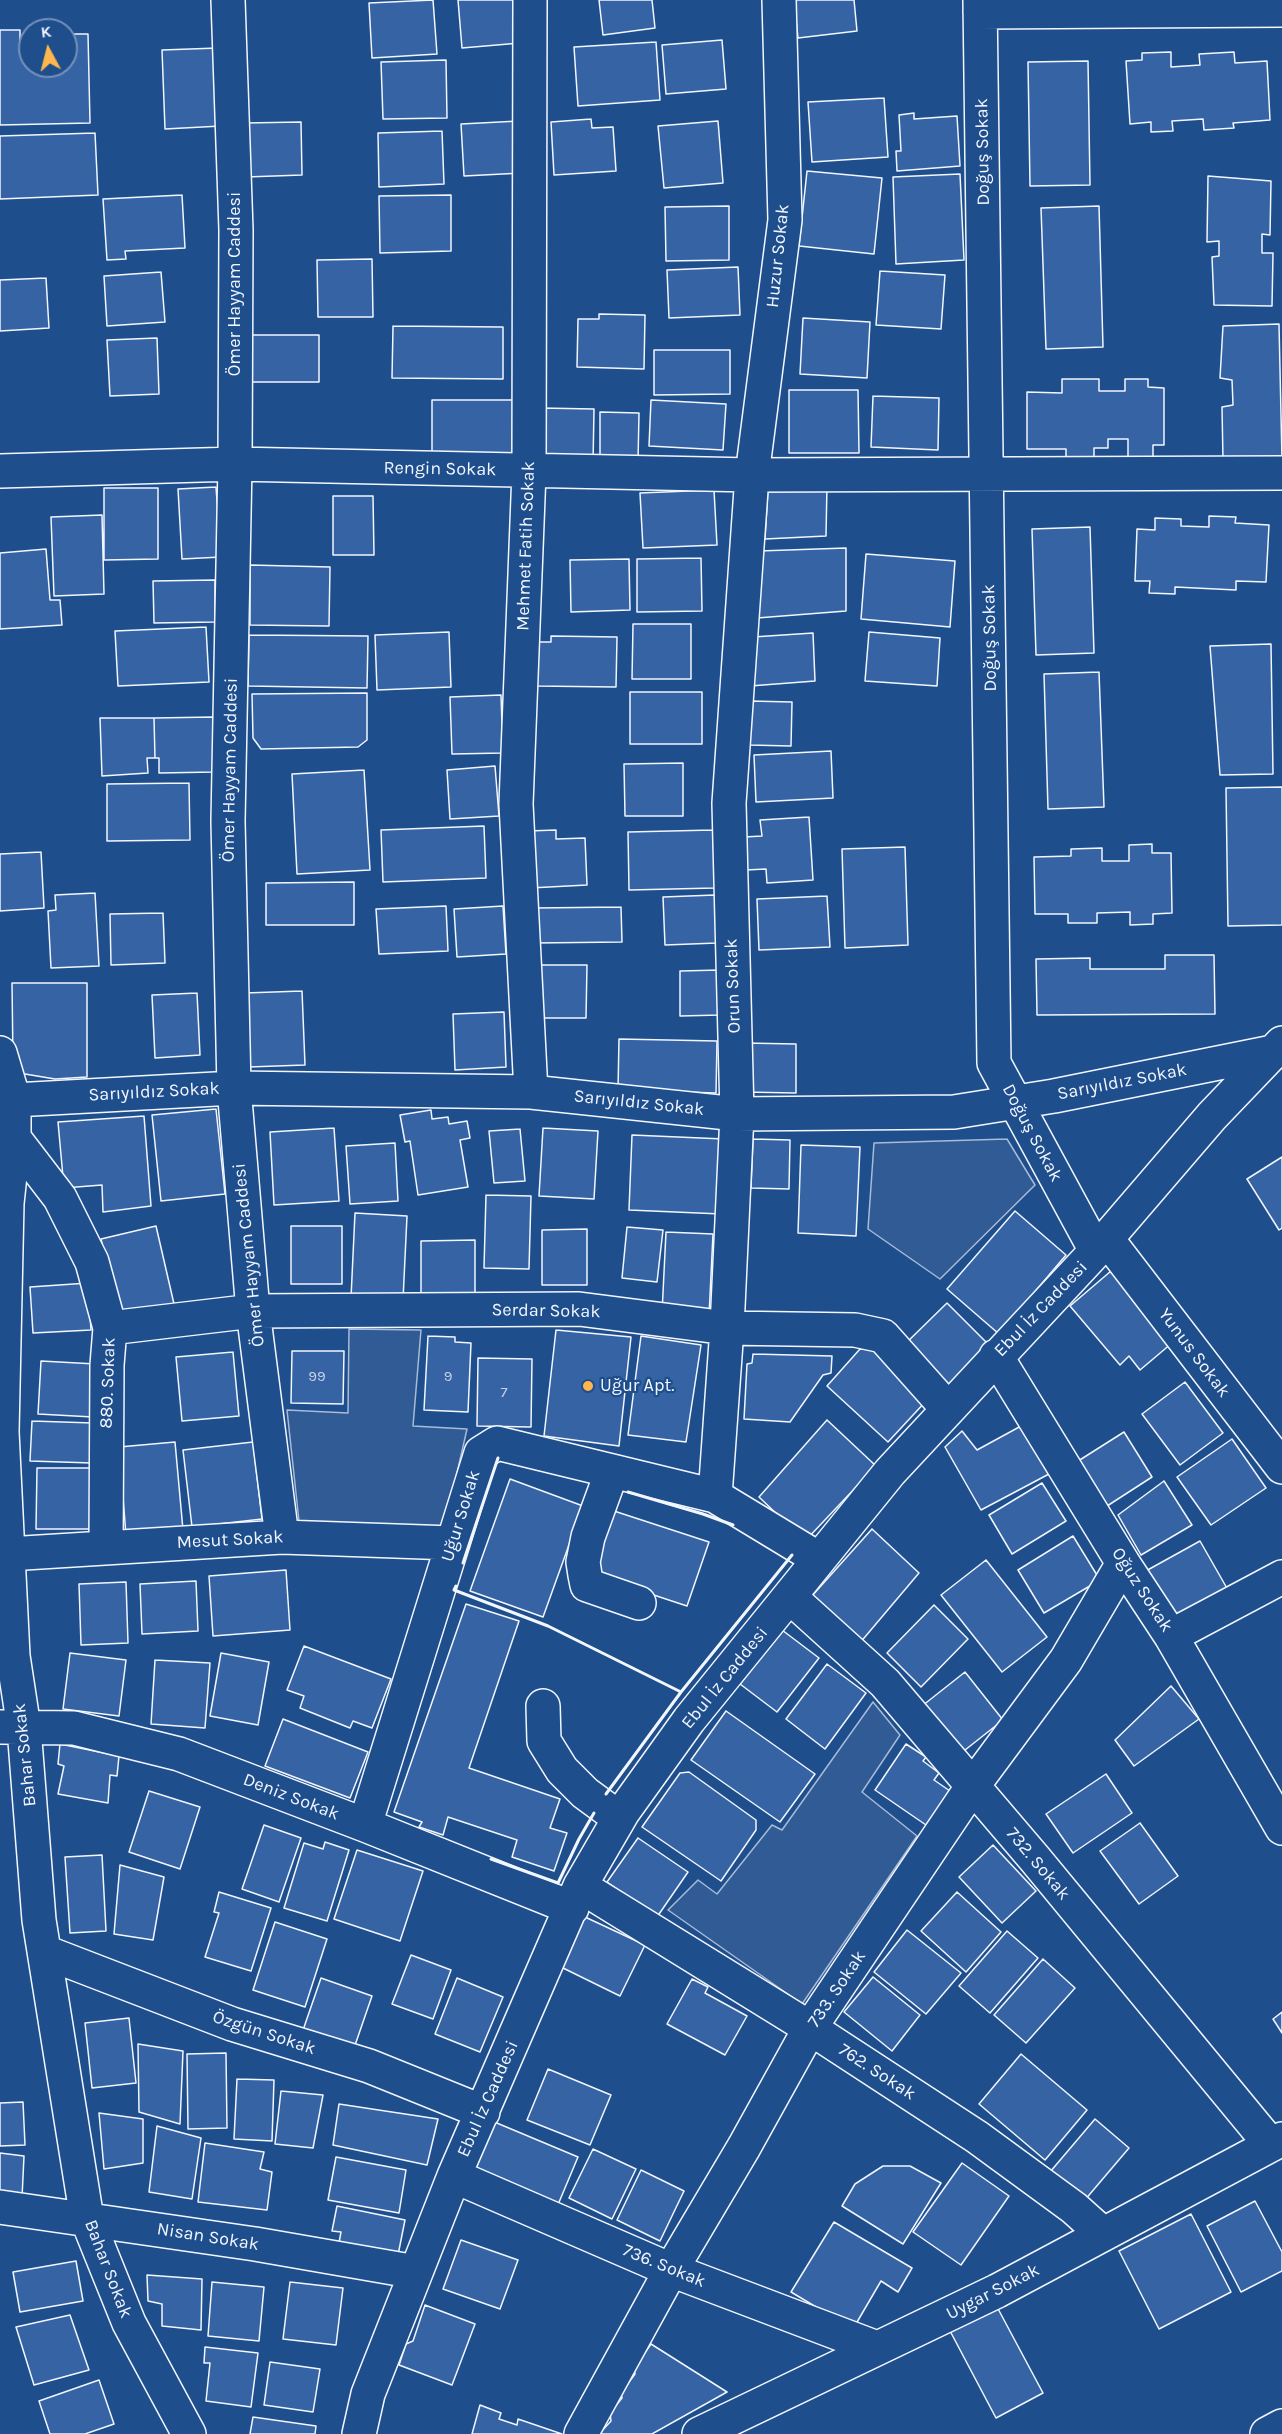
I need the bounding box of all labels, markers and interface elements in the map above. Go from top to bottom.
north arrow [18,18,78,78]
text: K [40,22,52,42]
street label: Doğuş Sokak [971,98,995,206]
street label: Ömer Hayyam Caddesi [224,192,246,376]
street label: Huzur Sokak [762,203,794,309]
street label: Rengin Sokak [383,457,497,481]
street label: Mehmet Fatih Sokak [512,461,540,631]
street label: Doğuş Sokak [978,584,1002,692]
street label: Ömer Hayyam Caddesi [218,678,242,862]
street label: Orun Sokak [721,938,745,1034]
street label: Sarıyıldız Sokak [1056,1059,1188,1105]
street label: Sarıyıldız Sokak [88,1078,220,1106]
street label: Doğuş Sokak [997,1081,1067,1185]
street label: Sarıyıldız Sokak [573,1085,705,1121]
street label: Ömer Hayyam Caddesi [229,1162,269,1348]
street label: Ebul İz Caddesi [990,1256,1092,1362]
street label: Serdar Sokak [491,1299,601,1323]
street label: Yunus Sokak [1153,1304,1235,1402]
street label: 880. Sokak [96,1337,120,1429]
house number: 99 [308,1368,326,1386]
house number: 9 [444,1368,452,1386]
place label: Uğur Apt. [600,1375,674,1397]
marker: Uğur Apt. [581,1379,595,1393]
house number: 7 [500,1384,508,1402]
street label: Uğur Sokak [437,1468,485,1564]
street label: Mesut Sokak [176,1526,284,1554]
street label: Oğuz Sokak [1107,1544,1177,1636]
street label: Ebul İz Caddesi [677,1623,773,1733]
street label: Bahar Sokak [9,1702,41,1808]
street label: Deniz Sokak [240,1769,342,1825]
street label: 732. Sokak [1001,1823,1075,1905]
street label: 733. Sokak [803,1946,871,2032]
street label: Özgün Sokak [210,2006,318,2060]
street label: Ebul İz Caddesi [453,2037,523,2161]
street label: 762. Sokak [834,2039,920,2105]
street label: Bahar Sokak [79,2217,137,2321]
street label: Nisan Sokak [155,2218,261,2256]
street label: 736. Sokak [619,2240,709,2292]
street label: Uygar Sokak [943,2259,1043,2325]

